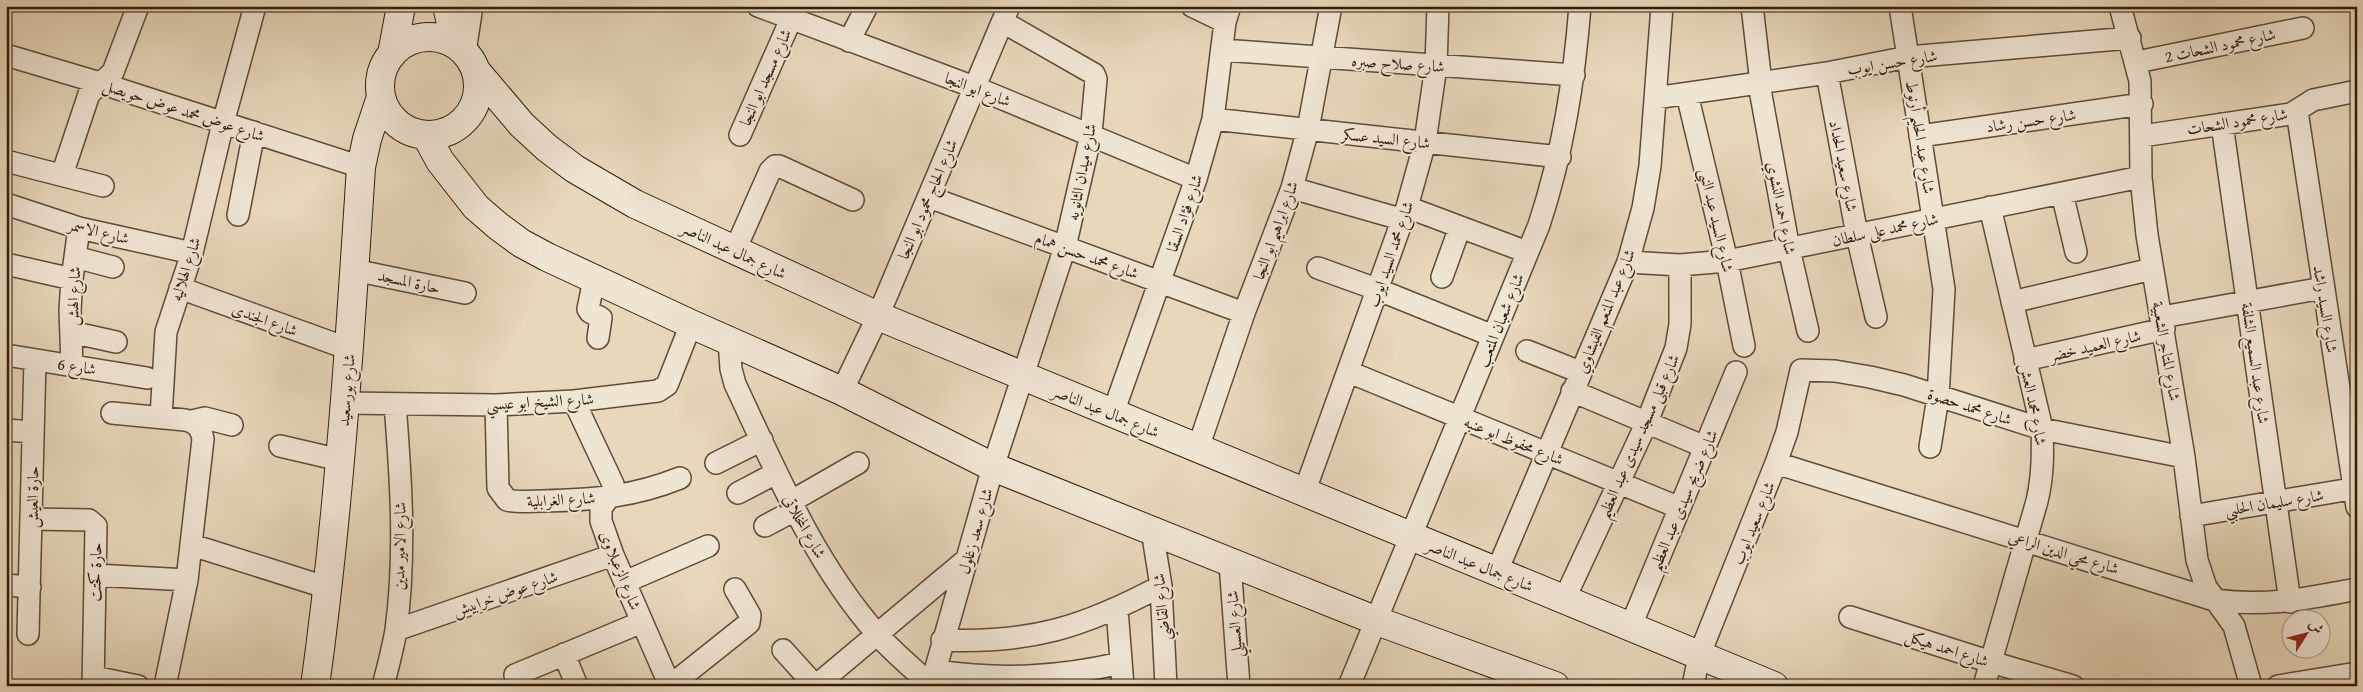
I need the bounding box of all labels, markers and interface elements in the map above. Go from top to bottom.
street label: شارع محمود الشحات 2 [2162,22,2278,70]
street label: شارع مسجد ابو النجا [733,25,799,130]
street label: شارع حسن ايوب [1845,43,1939,83]
street label: شارع صلاح صبره [1350,48,1445,81]
street label: شارع ابو النجا [941,65,1015,114]
street label: شارع عوض محمد عوض حويصل [99,72,268,149]
street label: شارع عبد الحليم أرنوط [1895,79,1942,196]
street label: شارع محمود الشحات [2185,101,2289,143]
street label: شارع حسن رشاد [1984,102,2078,140]
street label: شارع سعيد الحداد [1821,118,1865,214]
street label: شارع ميدان الثانويه [1060,121,1104,223]
street label: شارع السيد عسكر [1338,121,1431,157]
street label: شارع الحاج محمود ابو النجا [891,135,966,264]
street label: شارع احمد النشوي [1759,159,1803,257]
street label: شارع السيد عبد النبى [1691,166,1741,275]
street label: شارع فؤاد السقا [1159,171,1210,256]
street label: شارع ابراهيم ابو النجا [1246,177,1309,284]
street label: شارع محمد السيد ايوب [1361,198,1421,311]
street label: شارع محمد على سلطان [1830,206,1941,254]
street label: شارع الاسمر [64,211,132,252]
street label: شارع جمال عبد الناصر [675,214,791,287]
street label: شارع محمد حسن همام [1031,225,1142,288]
street label: شارع الهلاليه [163,234,209,305]
street label: شارع عبد المنعم الفيشاوي [1569,245,1645,378]
street label: حارة المسجد [375,263,443,299]
street label: شارع السيد راشد [2305,264,2345,355]
street label: شارع الهش [59,266,89,326]
street label: شارع شعبان المتعب [1470,269,1532,371]
street label: شارع الجندى [228,296,301,344]
street label: شارع المتاجر الشعبية [2144,299,2188,403]
street label: شارع عبد السميع الشلفة [2232,301,2276,426]
street label: شارع العميد خضر [2045,323,2144,370]
street label: شارع قبلى مسجد سيدى عبد العظيم [1591,350,1690,524]
street label: شارع 6 [56,351,98,383]
street label: شارع بورسعيد [331,353,363,427]
street label: شارع محمد العش [2012,361,2054,448]
street label: شارع جمال عبد الناصر [1046,378,1163,445]
street label: شارع محمد حصوة [1924,381,2015,433]
street label: شارع الشيخ ابو عيسي [486,386,595,420]
street label: شارع محفوظ ابو عنبه [1460,409,1568,473]
street label: شارع ضريح سيدى عبد العظيم [1642,426,1728,576]
street label: حارة العيش [19,466,45,528]
street label: شارع سعيد ايوب [1725,478,1782,569]
street label: شارع سليمان الحلبي [2223,482,2326,526]
street label: شارع الغرابلية [526,485,596,515]
street label: شارع سعد زغلول [951,485,1001,578]
street label: شارع المخللاتي [776,489,833,564]
street label: شارع الامير مدين [386,501,414,591]
street label: شارع محي الدين الراعي [2005,524,2122,584]
street label: شارع الزعبلاوى [592,527,648,614]
street label: شارع جمال عبد الناصر [1420,532,1537,599]
street label: حارة كحتت [82,542,108,602]
street label: شارع عوض خرابيش [449,564,561,624]
street label: شارع القاضي [1146,572,1180,642]
street label: شارع العسيلي [1220,589,1252,658]
north arrow [2280,610,2330,660]
text: ش [2304,615,2329,638]
street label: شارع احمد هيكل [1901,623,1992,675]

